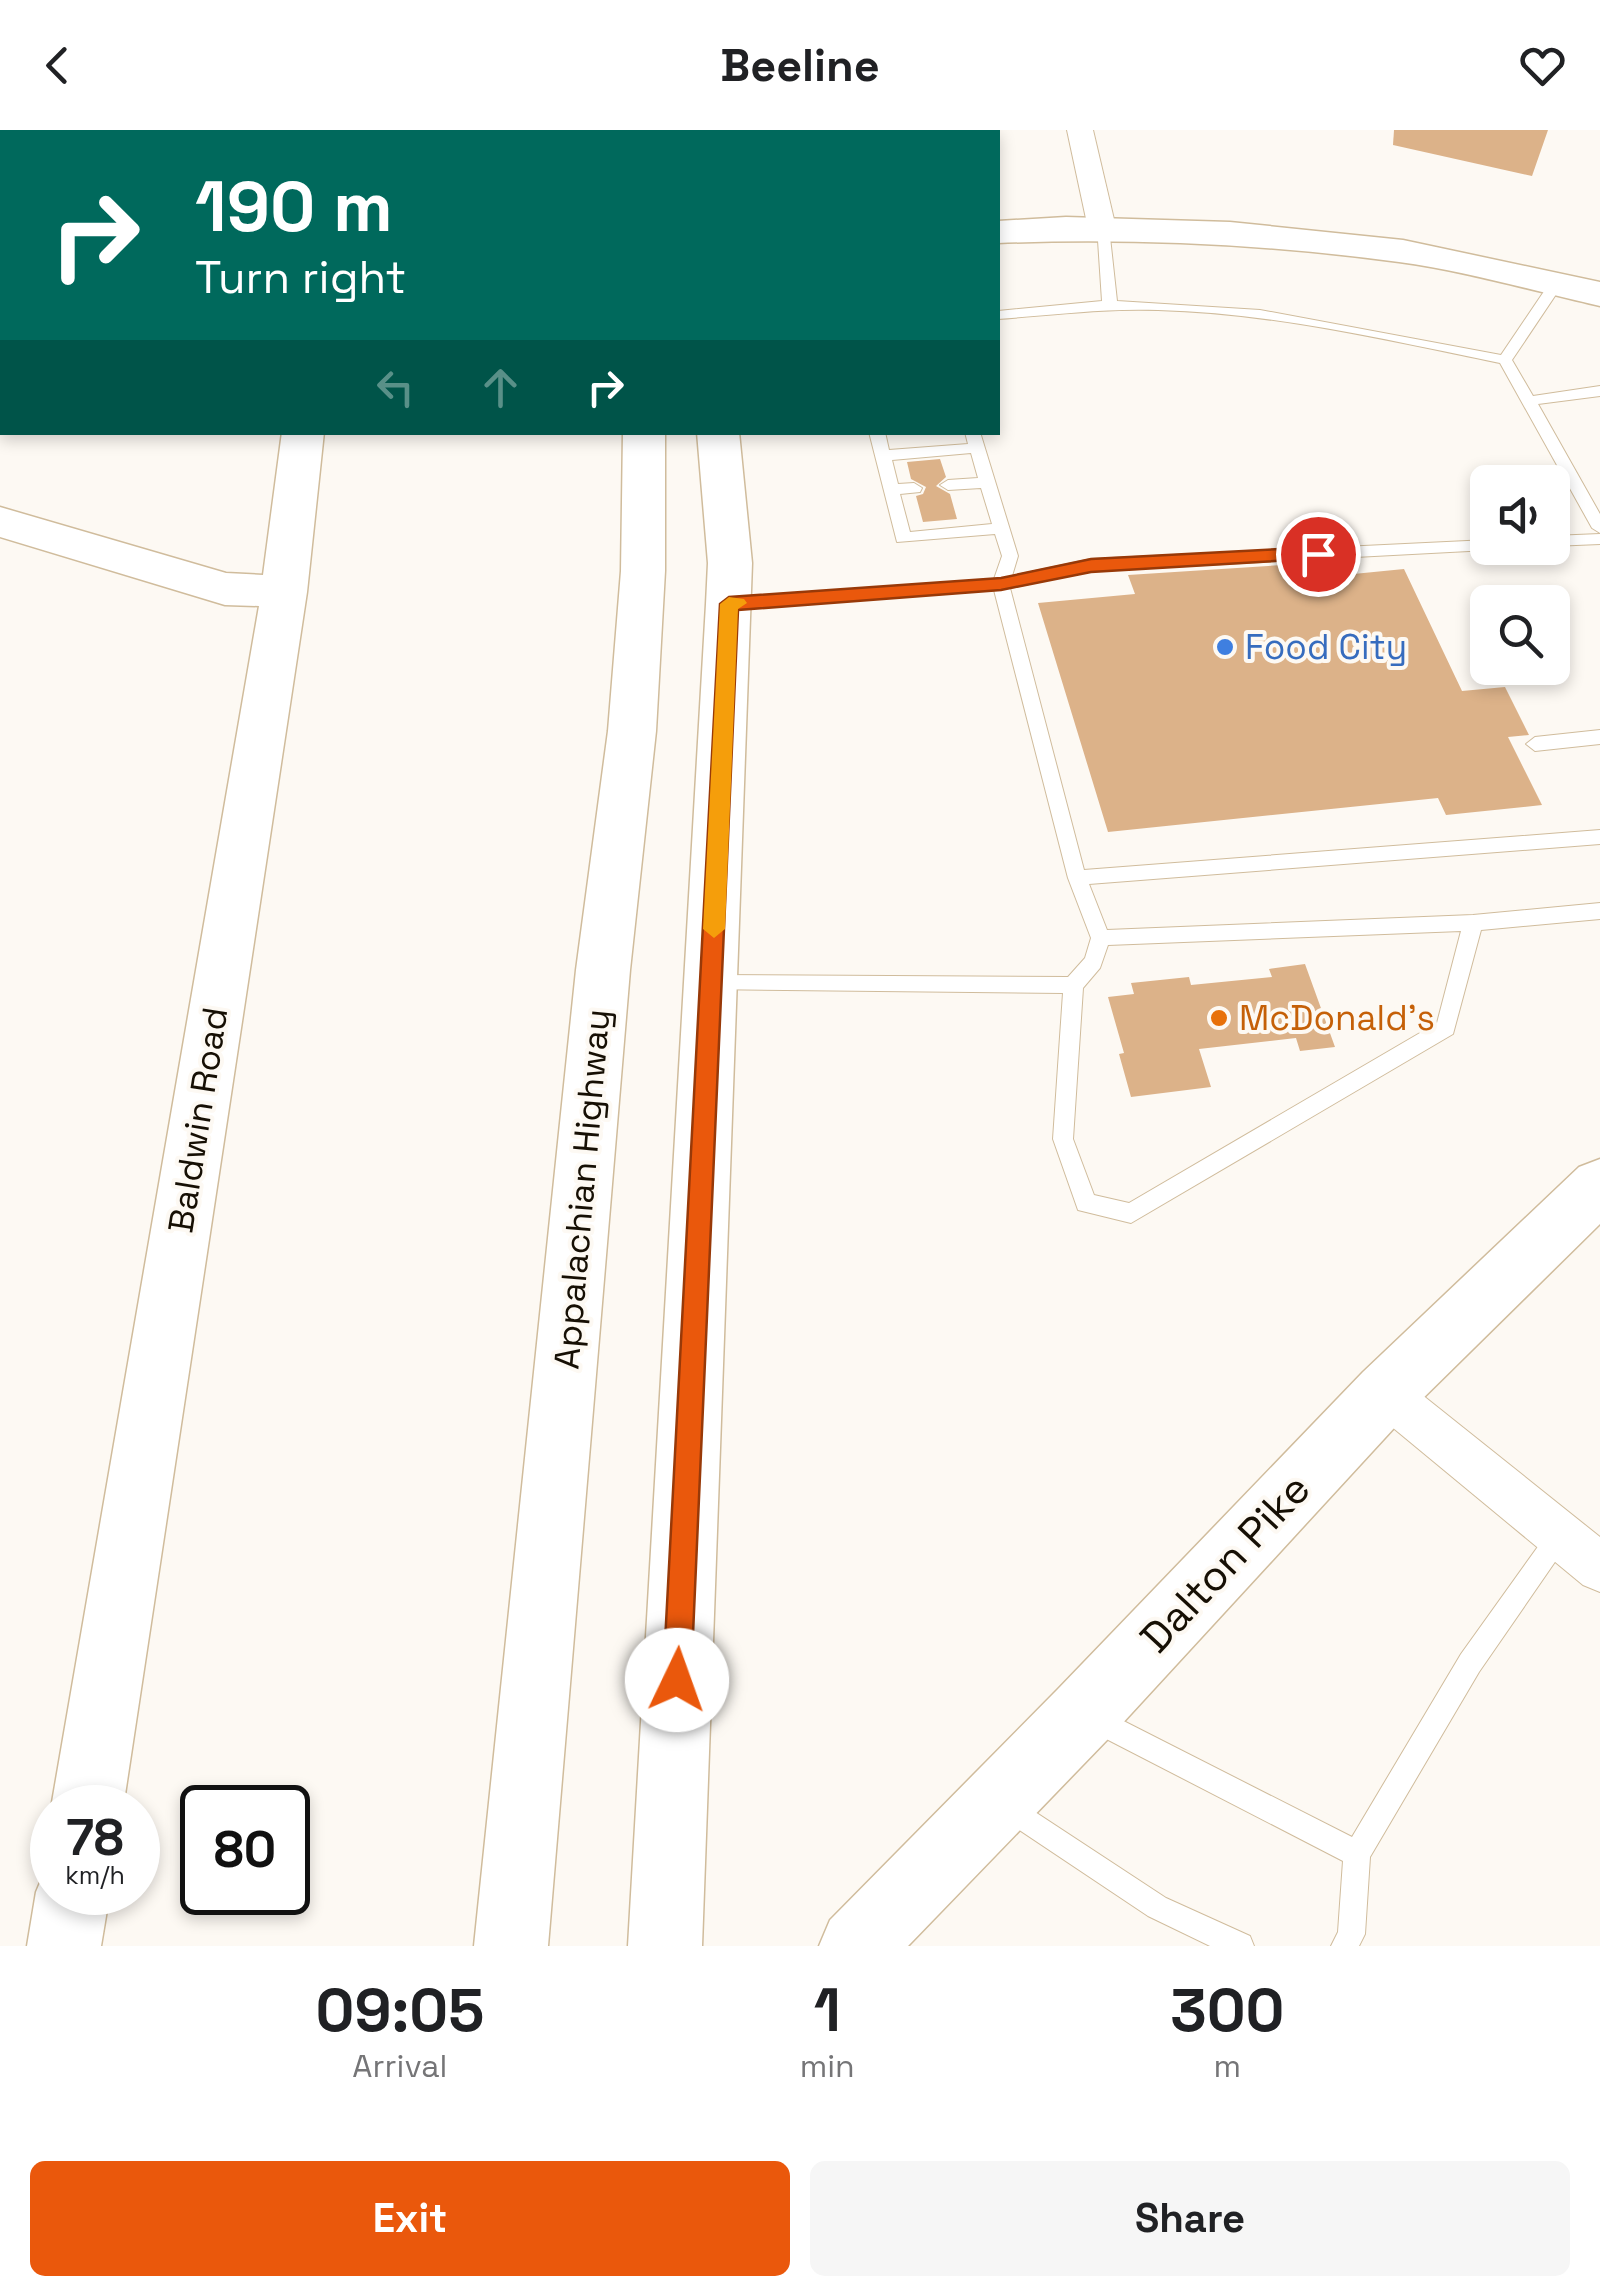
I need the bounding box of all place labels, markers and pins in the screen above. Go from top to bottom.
pin [1276,512,1361,597]
place label: Food City [1245,625,1407,669]
marker: Food City [1214,636,1236,658]
place label: McDonald's [1239,996,1435,1040]
marker: McDonald's [1208,1007,1230,1029]

